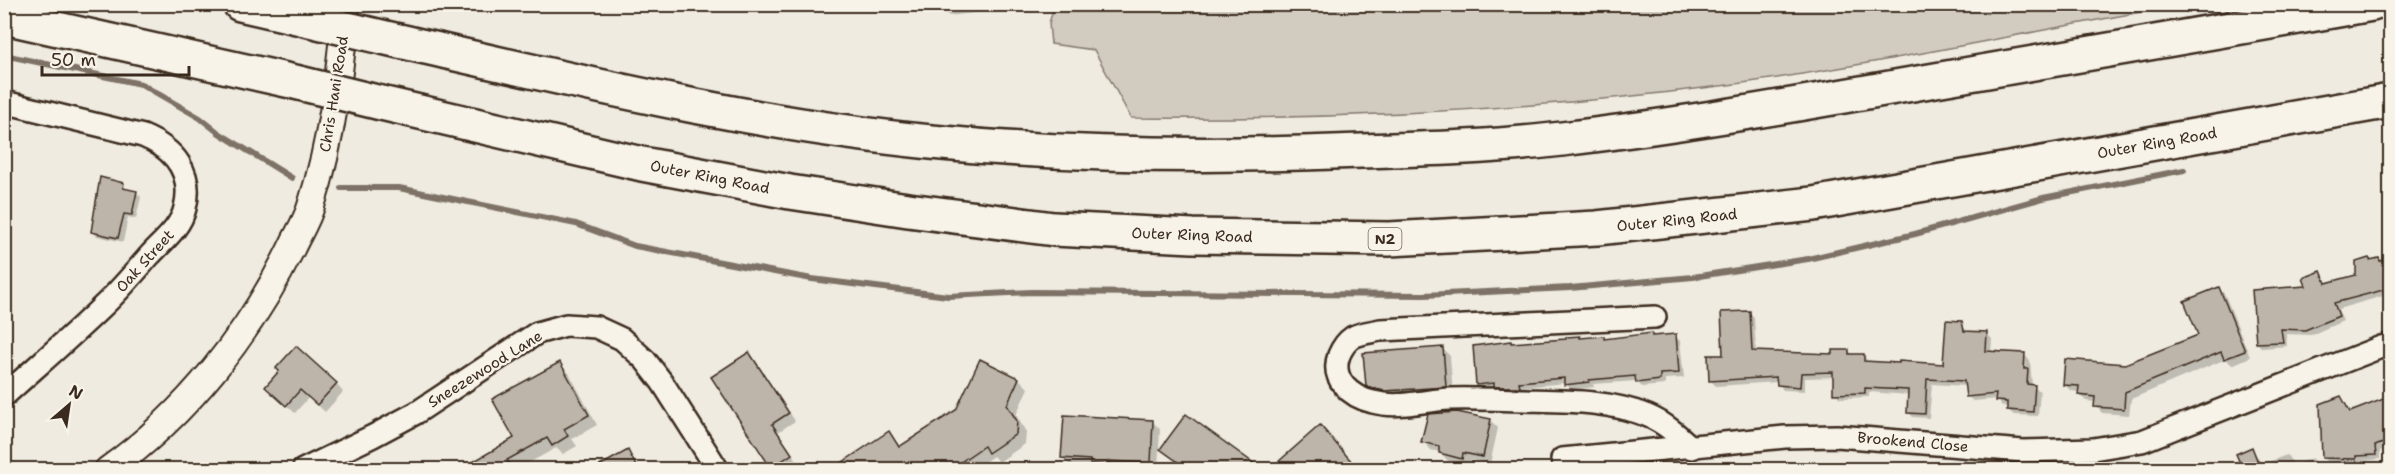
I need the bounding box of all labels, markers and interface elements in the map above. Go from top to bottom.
street label: Chris Hani Road [315,34,353,153]
scale bar [42,39,189,77]
text: 50 m [51,48,96,72]
street label: Outer Ring Road [2096,123,2219,163]
street label: Outer Ring Road [649,156,772,198]
street label: Outer Ring Road [1616,204,1739,236]
street label: Outer Ring Road [1131,223,1253,247]
street label: Oak Street [112,225,178,297]
road number: N2 [1368,228,1402,250]
street label: Sneezewood Lane [424,326,546,412]
north arrow [39,375,99,435]
text: N [65,380,87,405]
street label: Brookend Close [1857,427,1969,457]

